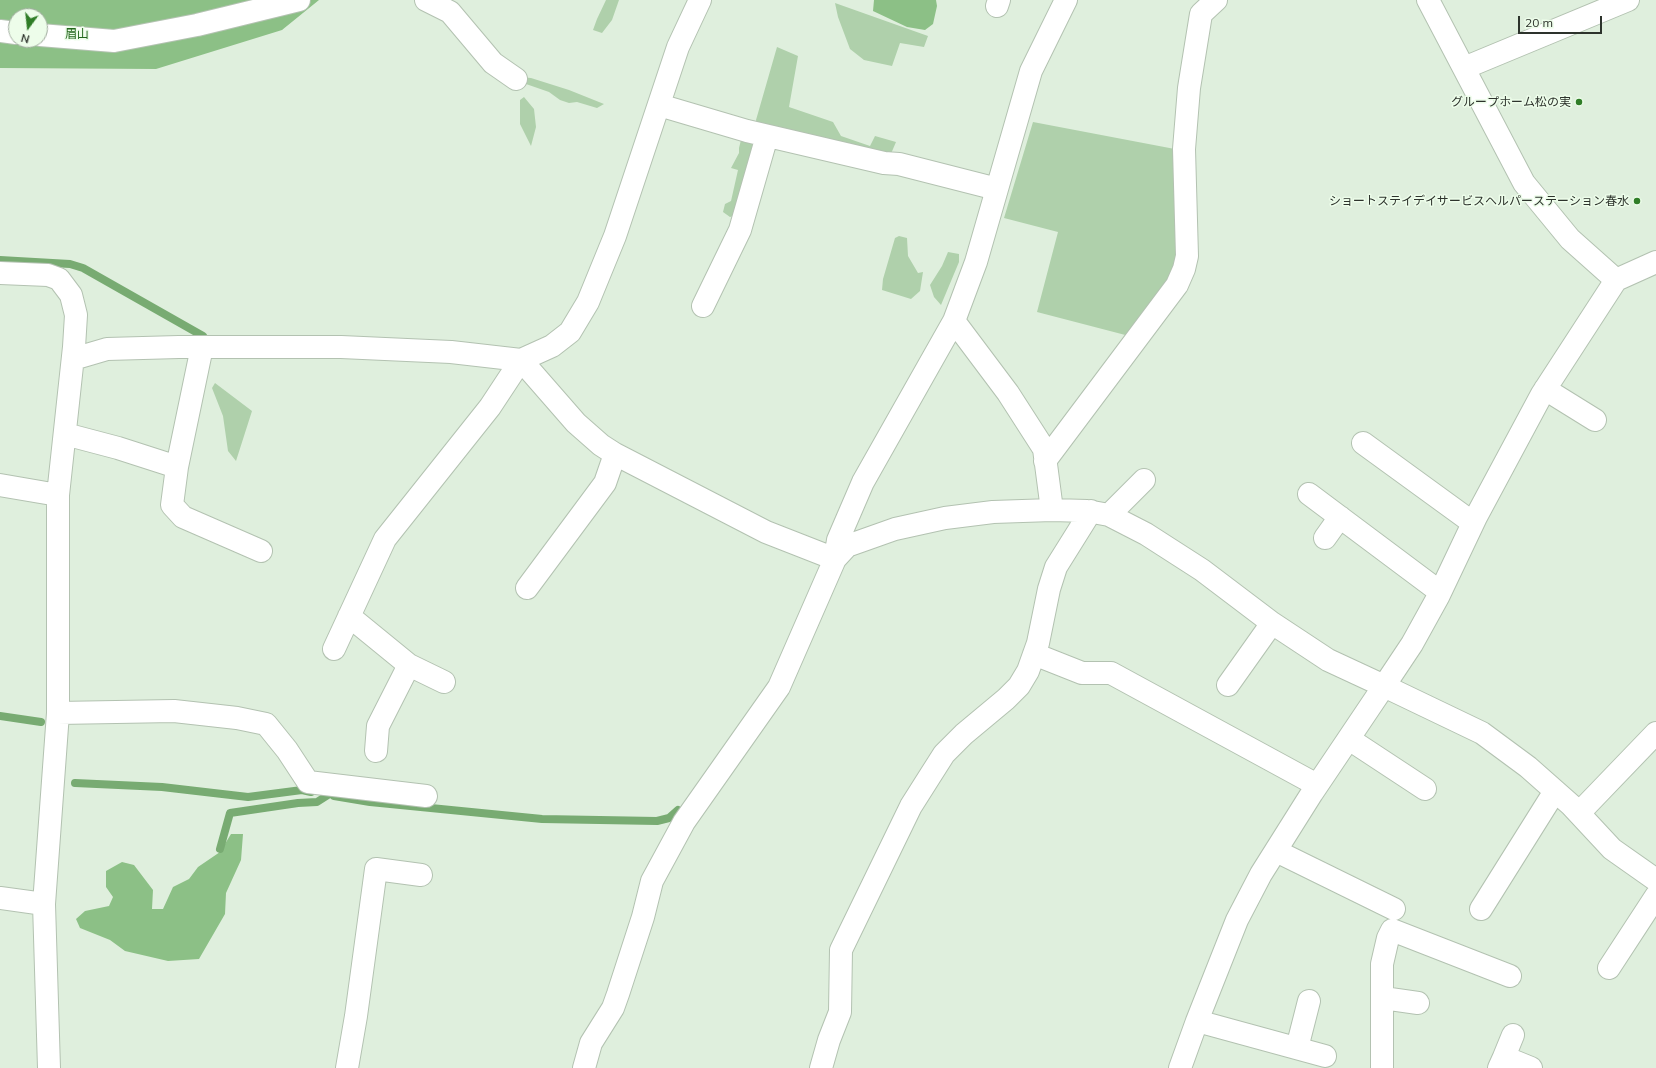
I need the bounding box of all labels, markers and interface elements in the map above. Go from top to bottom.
north arrow [8,8,48,48]
scale bar [1520,8,1604,34]
text: 20 m [1525,15,1553,30]
park label: 眉山 [65,27,89,41]
text: N [19,31,31,46]
place label: グループホーム松の実 [1451,95,1571,109]
marker: グループホーム松の実 [1574,97,1584,107]
place label: ショートステイデイサービスヘルパーステーション春水 [1329,194,1629,208]
marker: ショートステイデイサービスヘルパーステーション春水 [1632,196,1642,206]

